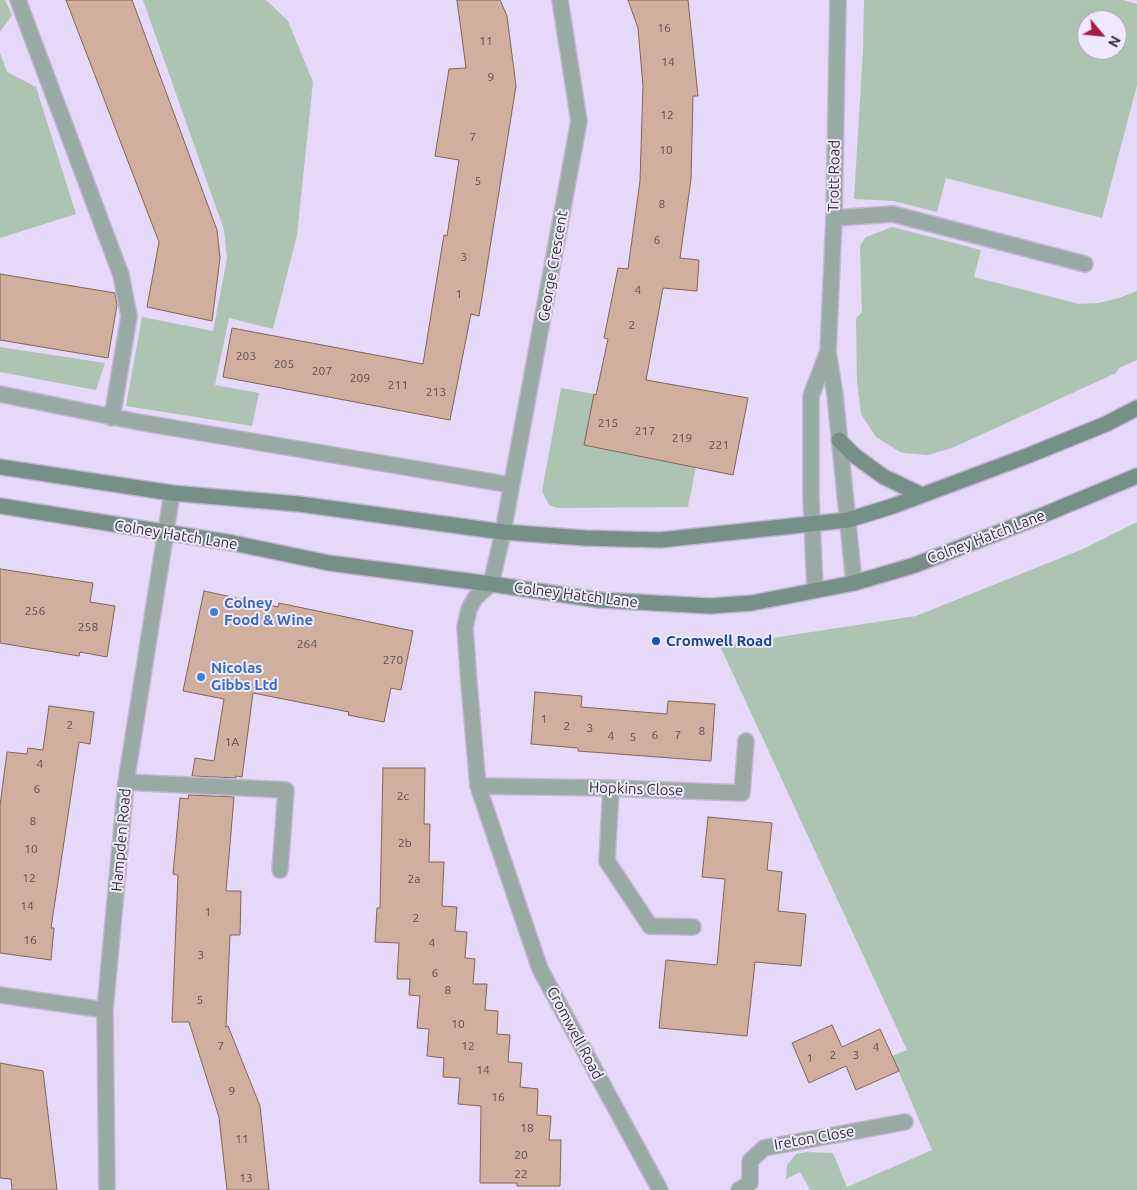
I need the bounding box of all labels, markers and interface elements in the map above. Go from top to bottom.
north arrow [1077,10,1127,60]
house number: 16 [657,21,671,35]
text: N [1105,33,1124,50]
house number: 11 [479,34,493,48]
house number: 14 [661,55,675,69]
house number: 9 [488,70,494,84]
house number: 12 [660,108,674,122]
house number: 7 [470,130,476,144]
street label: Trott Road [824,140,844,212]
house number: 10 [659,143,673,157]
house number: 5 [475,174,481,188]
house number: 8 [659,197,665,211]
street label: George Crescent [534,209,572,323]
house number: 6 [654,233,660,247]
house number: 3 [461,250,467,264]
house number: 4 [635,283,641,297]
house number: 1 [456,287,462,301]
house number: 2 [629,318,635,332]
house number: 203 [236,349,256,363]
house number: 205 [274,357,294,371]
house number: 207 [312,364,332,378]
house number: 209 [350,371,370,385]
house number: 211 [388,378,408,392]
house number: 213 [426,385,446,399]
house number: 215 [598,416,618,430]
house number: 217 [635,424,655,438]
house number: 219 [672,431,692,445]
house number: 221 [709,438,729,452]
street label: Colney Hatch Lane [925,506,1047,568]
street label: Colney Hatch Lane [113,516,239,554]
street label: Colney Hatch Lane [513,578,639,612]
place label: Colney Food & Wine [224,594,313,629]
house number: 256 [25,604,45,618]
marker: Colney Food & Wine [208,606,220,618]
house number: 258 [78,620,98,634]
place label: Cromwell Road [666,632,772,650]
marker: Cromwell Road [650,635,662,647]
house number: 264 [297,637,317,651]
house number: 270 [383,653,403,667]
place label: Nicolas Gibbs Ltd [211,659,278,694]
marker: Nicolas Gibbs Ltd [195,671,207,683]
house number: 1 [541,712,547,726]
house number: 2 [67,718,73,732]
house number: 2 [564,719,570,733]
house number: 3 [587,721,593,735]
house number: 8 [699,724,705,738]
house number: 6 [652,728,658,742]
house number: 7 [675,728,681,742]
house number: 4 [608,729,614,743]
house number: 5 [630,730,636,744]
house number: 1A [225,735,239,749]
house number: 4 [37,757,43,771]
street label: Hopkins Close [589,778,683,800]
house number: 6 [34,782,40,796]
street label: Hampden Road [108,788,134,892]
house number: 2c [397,789,409,803]
house number: 8 [30,814,36,828]
house number: 2b [398,836,412,850]
house number: 10 [24,842,38,856]
house number: 12 [22,871,36,885]
house number: 2a [408,872,420,886]
house number: 14 [20,899,34,913]
house number: 1 [205,905,211,919]
house number: 2 [413,911,419,925]
house number: 16 [23,933,37,947]
house number: 4 [429,936,435,950]
house number: 3 [198,948,204,962]
house number: 6 [432,966,438,980]
house number: 8 [445,983,451,997]
street label: Cromwell Road [543,984,607,1082]
house number: 5 [197,993,203,1007]
house number: 10 [451,1017,465,1031]
house number: 7 [218,1039,224,1053]
house number: 12 [461,1039,475,1053]
house number: 4 [873,1040,879,1054]
house number: 2 [830,1048,836,1062]
house number: 3 [853,1048,859,1062]
house number: 1 [807,1051,813,1065]
house number: 14 [476,1063,490,1077]
house number: 9 [229,1084,235,1098]
house number: 16 [491,1090,505,1104]
house number: 18 [520,1121,534,1135]
street label: Ireton Close [772,1122,856,1154]
house number: 11 [235,1132,249,1146]
house number: 20 [514,1148,528,1162]
house number: 22 [514,1167,528,1181]
house number: 13 [239,1171,253,1185]

